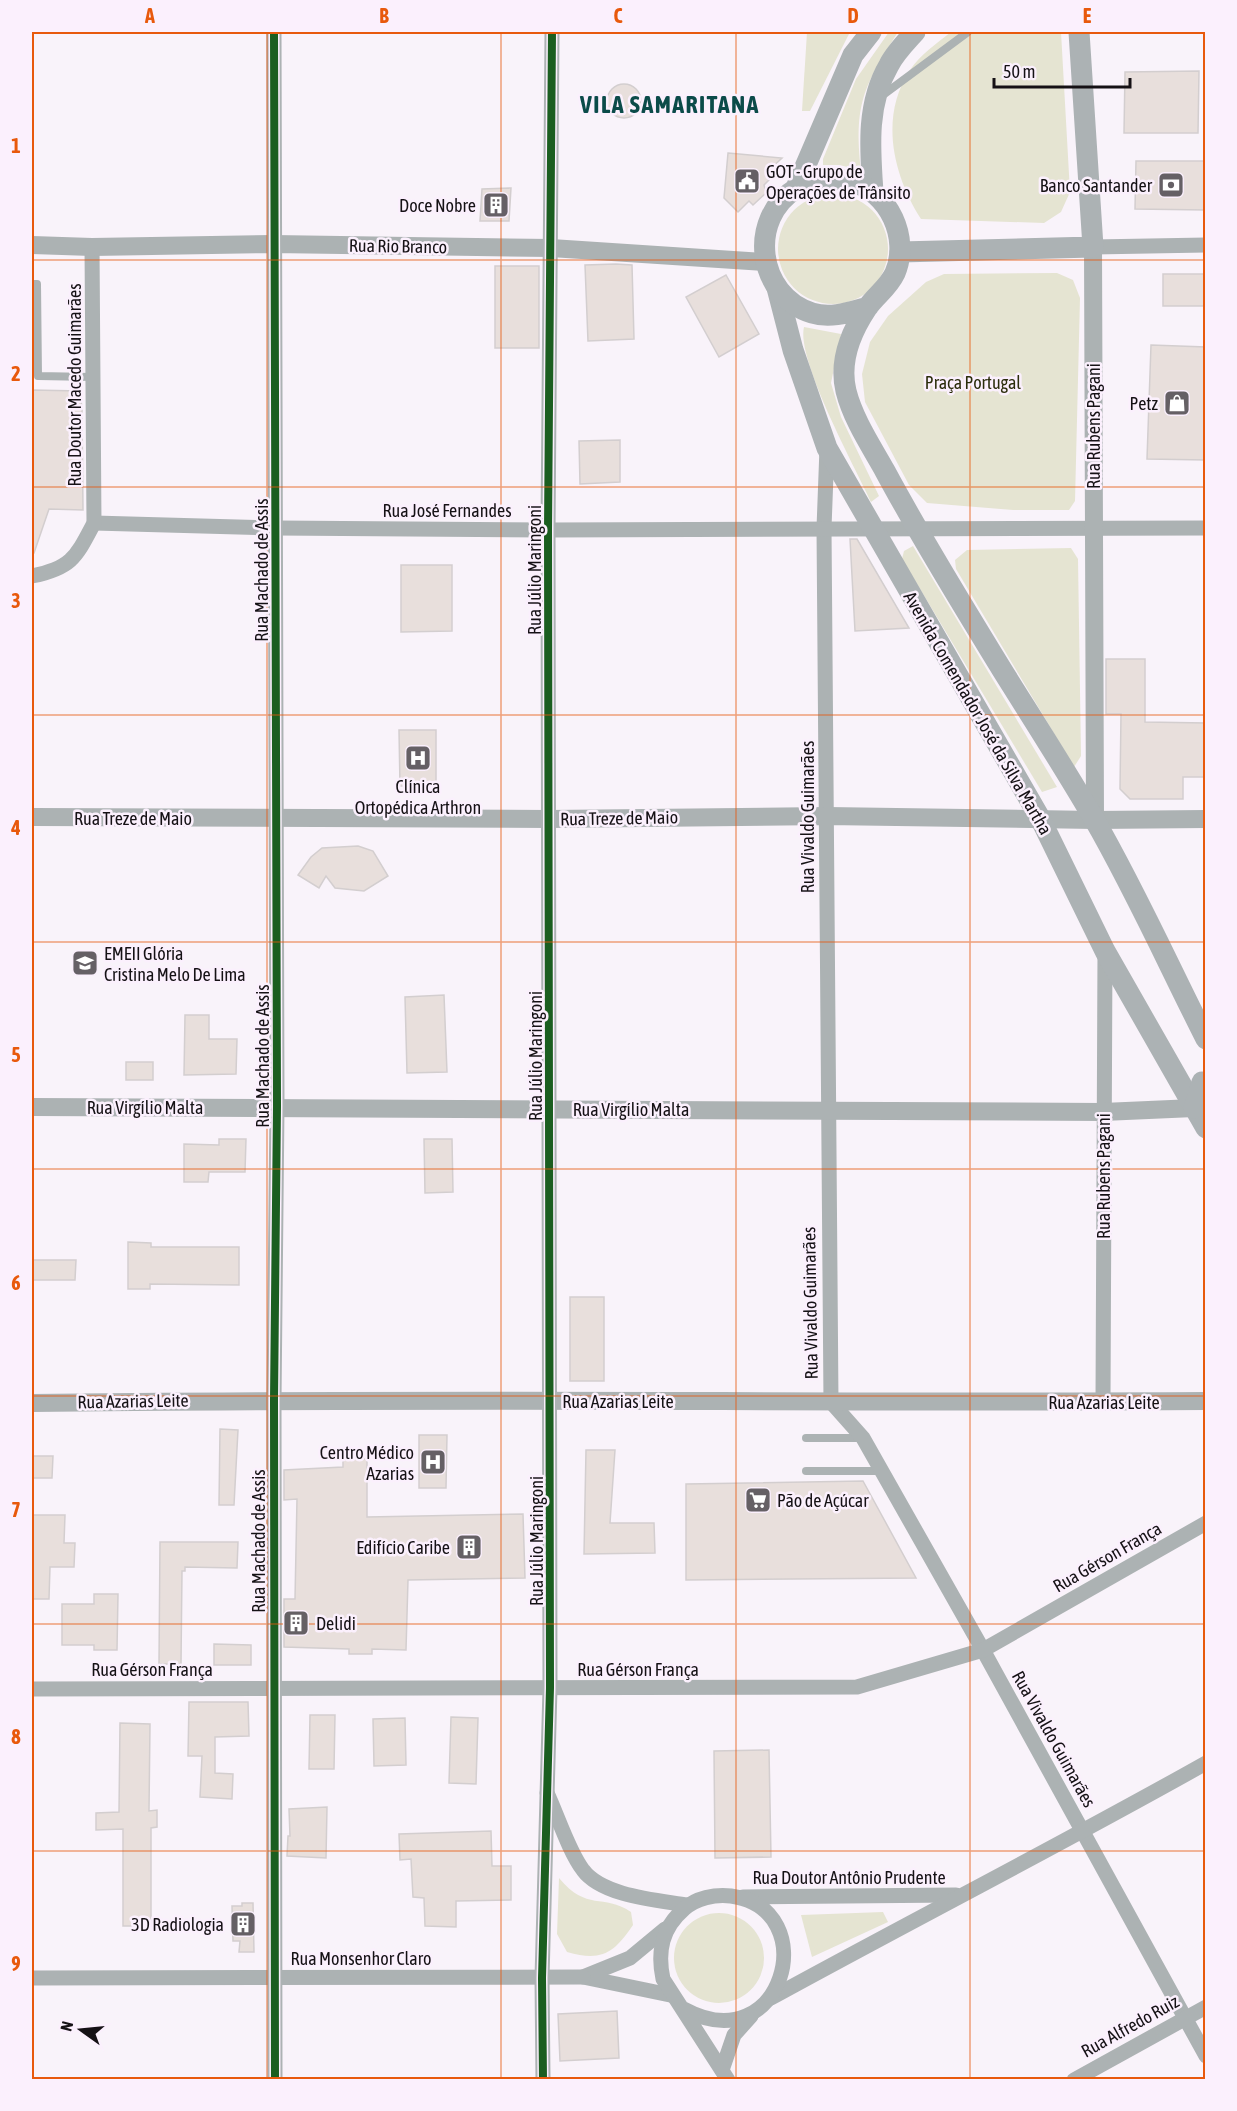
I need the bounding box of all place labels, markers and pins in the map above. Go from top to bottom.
place label: GOT - Grupo de Operações de Trânsito [766,161,911,203]
public building icon: GOT - Grupo de Operações de Trânsito [732,166,762,196]
bank icon: Banco Santander [1156,170,1186,200]
place label: Banco Santander [1040,175,1153,196]
building icon: Doce Nobre [481,190,511,220]
place label: Doce Nobre [399,195,476,216]
shop icon: Petz [1162,388,1192,418]
place label: Petz [1130,393,1159,414]
hospital icon: Clínica Ortopédica Arthron [403,743,433,773]
place label: Clínica Ortopédica Arthron [355,776,481,818]
place label: EMEII Glória Cristina Melo De Lima [104,943,246,985]
school or university icon: EMEII Glória Cristina Melo De Lima [70,948,100,978]
place label: Centro Médico Azarias [320,1442,414,1484]
hospital icon: Centro Médico Azarias [418,1447,448,1477]
supermarket icon: Pão de Açúcar [743,1485,773,1515]
place label: Pão de Açúcar [777,1490,869,1511]
building icon: Edifício Caribe [454,1532,484,1562]
place label: Edifício Caribe [356,1537,450,1558]
building icon: Delidi [281,1608,311,1638]
place label: Delidi [316,1613,356,1634]
building icon: 3D Radiologia [228,1909,258,1939]
place label: 3D Radiologia [131,1914,224,1935]

